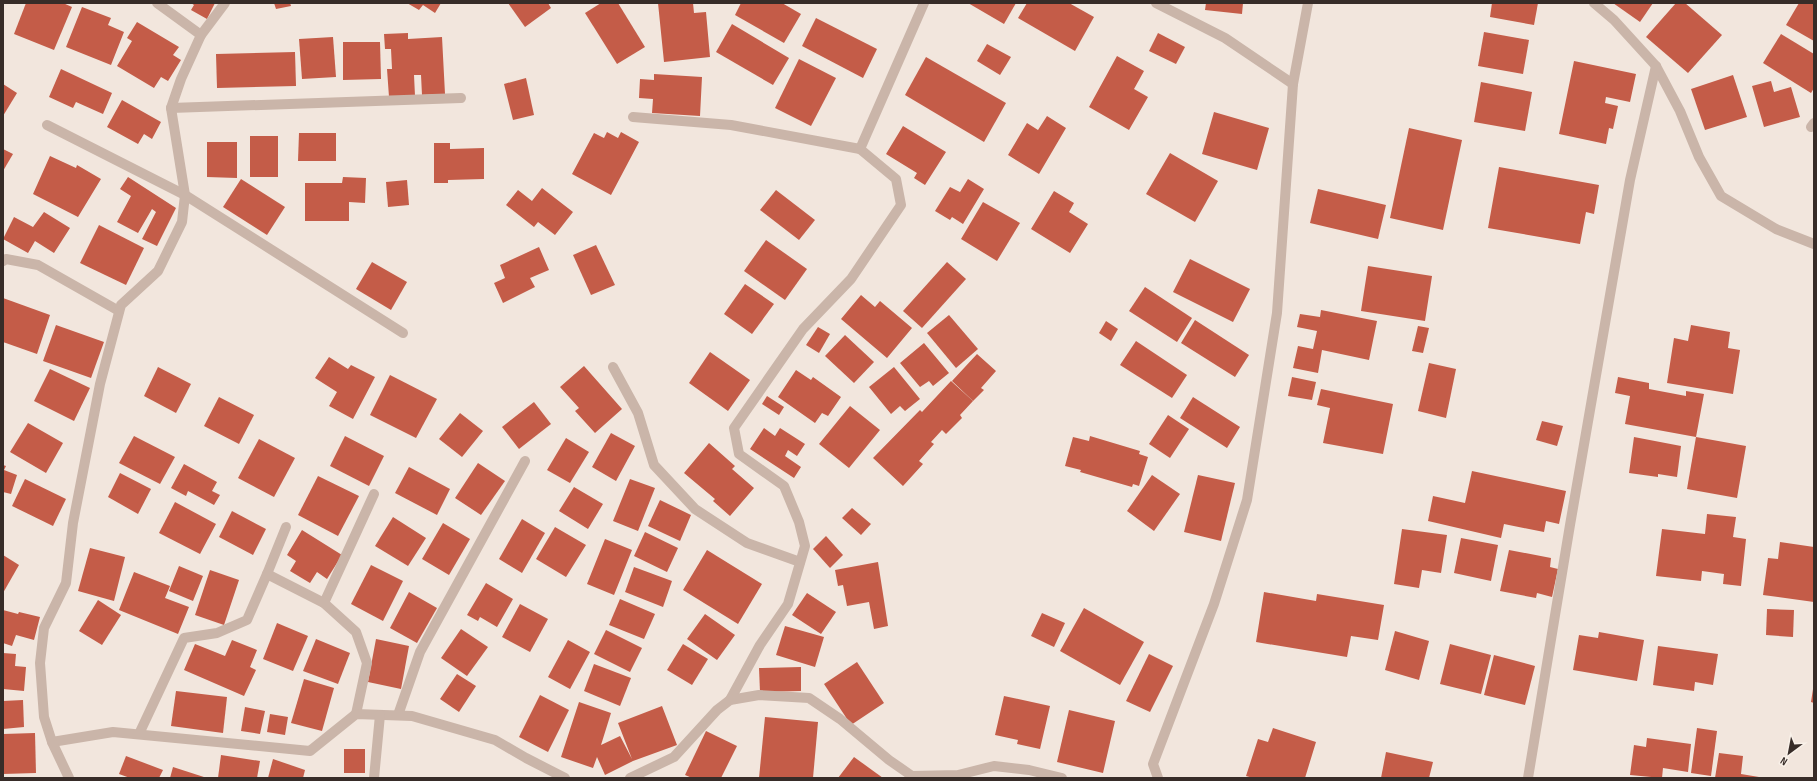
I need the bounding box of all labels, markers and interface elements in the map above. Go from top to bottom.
north arrow [1769,733,1809,773]
text: N [1778,754,1790,768]

